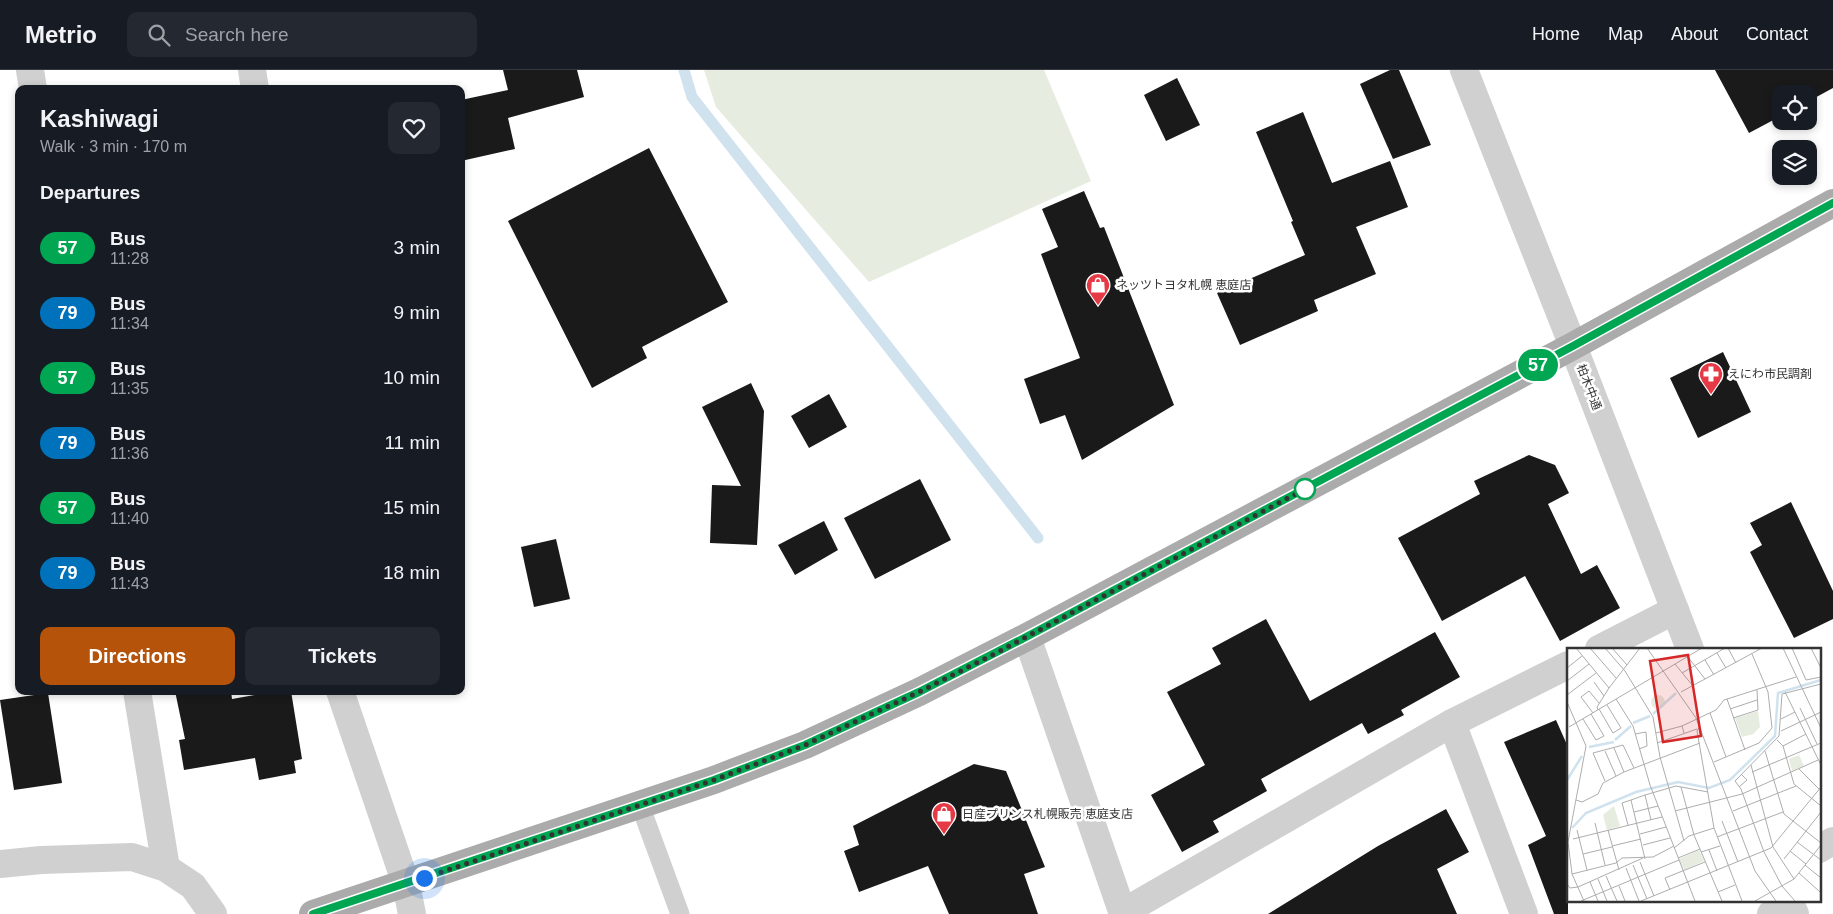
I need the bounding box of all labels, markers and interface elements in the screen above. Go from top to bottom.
search box [127,12,477,57]
text: Metrio [25,21,97,48]
icon: search [145,21,173,49]
text: Search here [185,24,289,45]
text: Home [1532,24,1580,44]
text: Map [1608,24,1643,44]
text: About [1671,24,1718,44]
text: Contact [1746,24,1808,44]
map controls [1772,85,1817,185]
button: locate [1772,85,1817,130]
button: heart [388,102,440,154]
text: Kashiwagi [40,105,159,132]
text: Walk · 3 min · 170 m [40,138,187,155]
button: layers [1772,140,1817,185]
text: Departures [40,182,140,203]
text: Bus [110,228,146,249]
text: 3 min [394,237,440,258]
text: 57 [57,238,78,258]
text: 11:28 [110,250,149,267]
shop icon: ネッツトヨタ札幌 恵庭店 [1085,272,1111,306]
place label: ネッツトヨタ札幌 恵庭店 [1116,278,1251,292]
text: Bus [110,293,146,314]
text: 9 min [394,302,440,323]
text: 79 [57,303,78,323]
text: 11:34 [110,315,149,332]
line badge: 57 [1516,349,1560,381]
text: 57 [1528,355,1548,375]
text: Bus [110,358,146,379]
pharmacy icon: えにわ市民調剤 [1698,361,1724,395]
street label: 柏木中通 [1574,362,1604,412]
text: 10 min [383,367,440,388]
place label: えにわ市民調剤 [1728,367,1812,381]
text: 57 [57,368,78,388]
text: 11:35 [110,380,149,397]
text: Bus [110,423,146,444]
text: 11 min [384,432,440,453]
text: 79 [57,433,78,453]
text: 11:36 [110,445,149,462]
unlabelled marker [1294,478,1316,500]
text: Bus [110,488,146,509]
text: 15 min [383,497,440,518]
text: 57 [57,498,78,518]
text: 11:40 [110,510,149,527]
text: Bus [110,553,146,574]
text: 18 min [383,562,440,583]
text: 79 [57,563,78,583]
text: 11:43 [110,575,149,592]
button: Directions [40,627,235,685]
button: Tickets [245,627,440,685]
inset map [1567,648,1820,902]
shop icon: 日産プリンス札幌販売 恵庭支店 [931,801,957,835]
place label: 日産プリンス札幌販売 恵庭支店 [962,807,1133,821]
your location [412,866,437,891]

